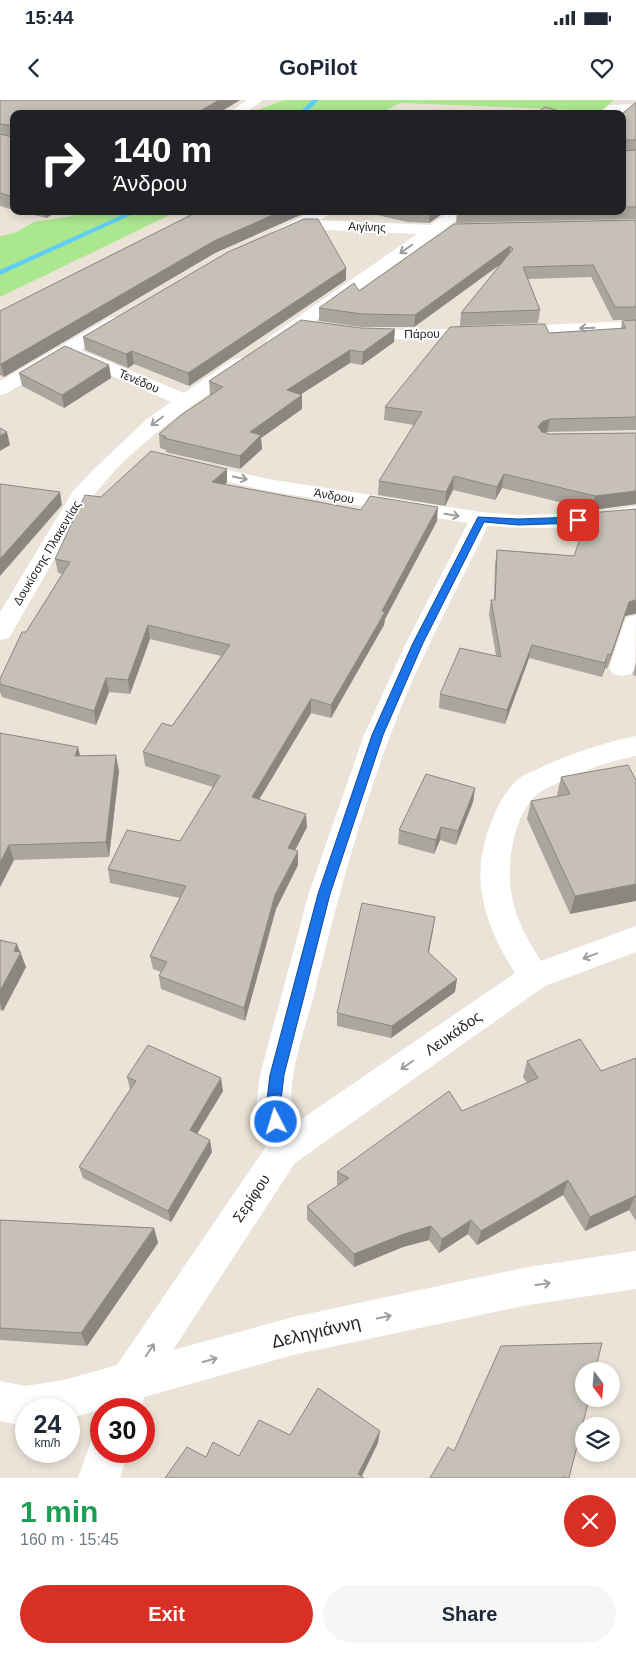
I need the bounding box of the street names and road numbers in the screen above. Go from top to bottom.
street label: Αιγίνης [348,219,386,235]
street label: Πάρου [404,327,440,341]
street label: Τενέδου [117,366,161,396]
street label: Άνδρου [313,486,355,506]
street label: Δουκίσσης Πλακεντίας [10,498,84,608]
street label: Λευκάδος [422,1007,484,1059]
street label: Σερίφου [229,1171,273,1225]
street label: Δεληγιάννη [270,1312,362,1352]

